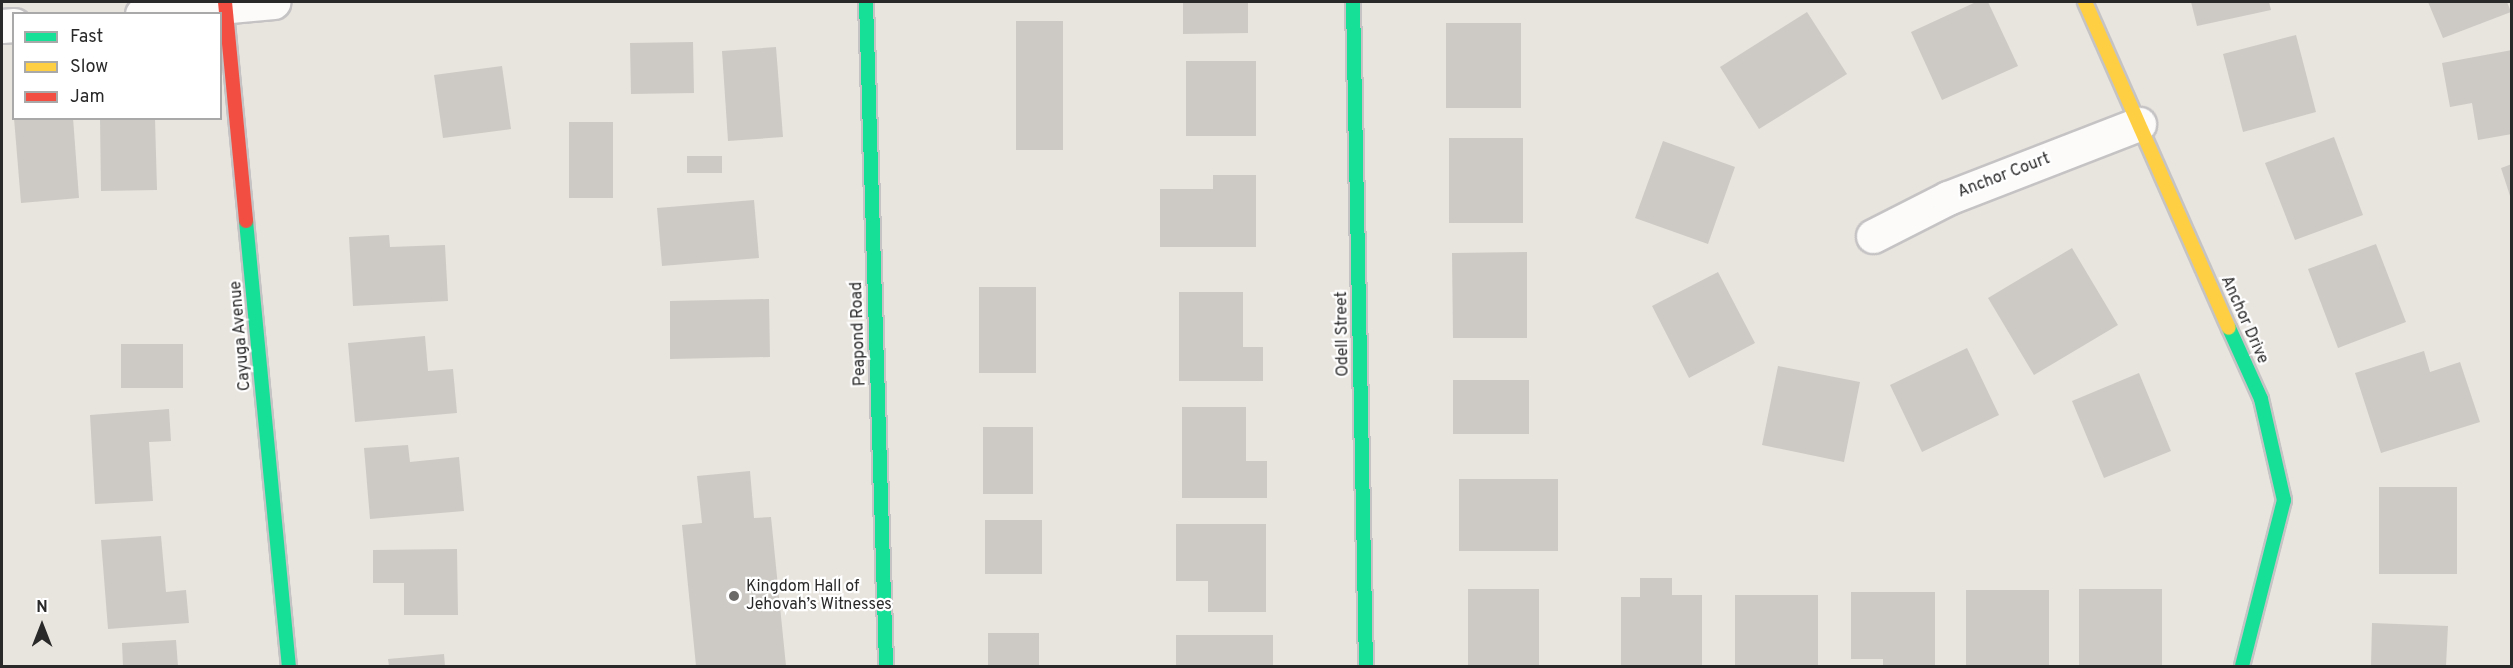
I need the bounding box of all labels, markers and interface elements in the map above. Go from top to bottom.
legend [12,12,222,120]
text: Fast [70,26,103,49]
text: Slow [70,56,108,79]
text: Jam [70,86,105,109]
street label: Anchor Court [1955,150,2053,202]
street label: Anchor Drive [2216,273,2272,367]
street label: Cayuga Avenue [227,280,255,392]
street label: Peapond Road [848,281,870,387]
street label: Odell Street [1333,291,1353,377]
place label: Kingdom Hall of Jehovah’s Witnesses [746,577,892,615]
marker: Kingdom Hall of Jehovah’s Witnesses [727,589,741,603]
north arrow [12,596,72,656]
text: N [36,598,48,618]

